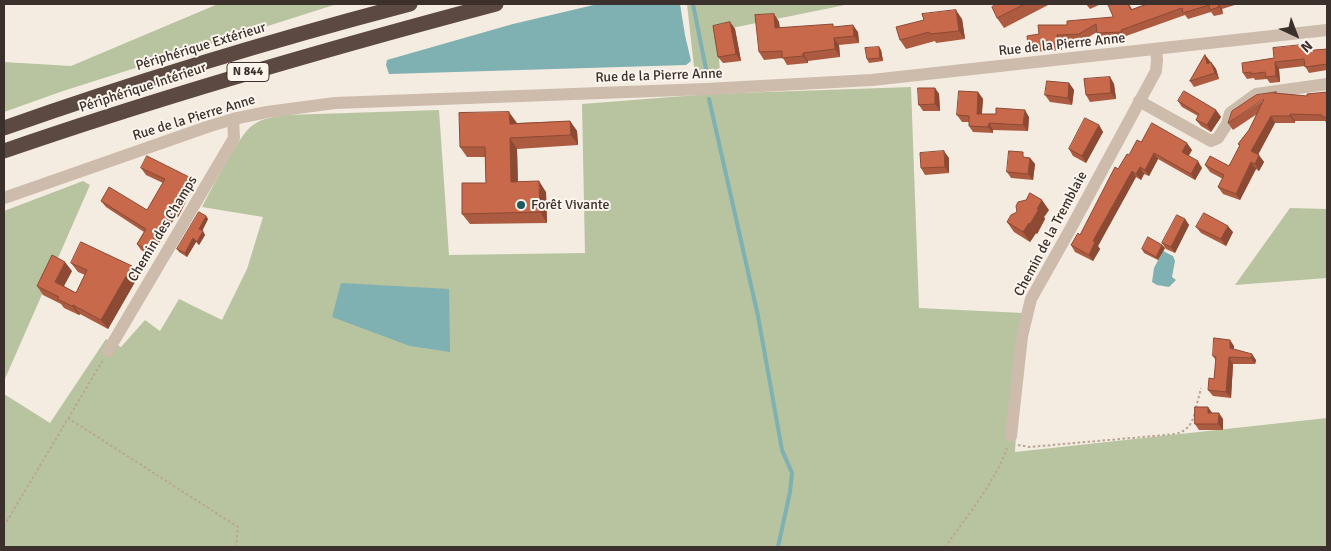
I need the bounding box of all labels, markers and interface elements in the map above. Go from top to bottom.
north arrow [1271,10,1321,60]
street label: Périphérique Extérieur [134,19,268,75]
street label: Rue de la Pierre Anne [998,30,1126,60]
text: N [1297,37,1316,56]
street label: Périphérique Intérieur [77,60,209,116]
road number: N 844 [227,62,269,82]
street label: Rue de la Pierre Anne [595,65,723,87]
street label: Rue de la Pierre Anne [131,91,257,145]
street label: Chemin de la Tremblaie [1011,169,1091,299]
street label: Chemin des Champs [125,173,201,285]
place label: Forêt Vivante [531,197,610,213]
marker: Forêt Vivante [515,199,527,211]

